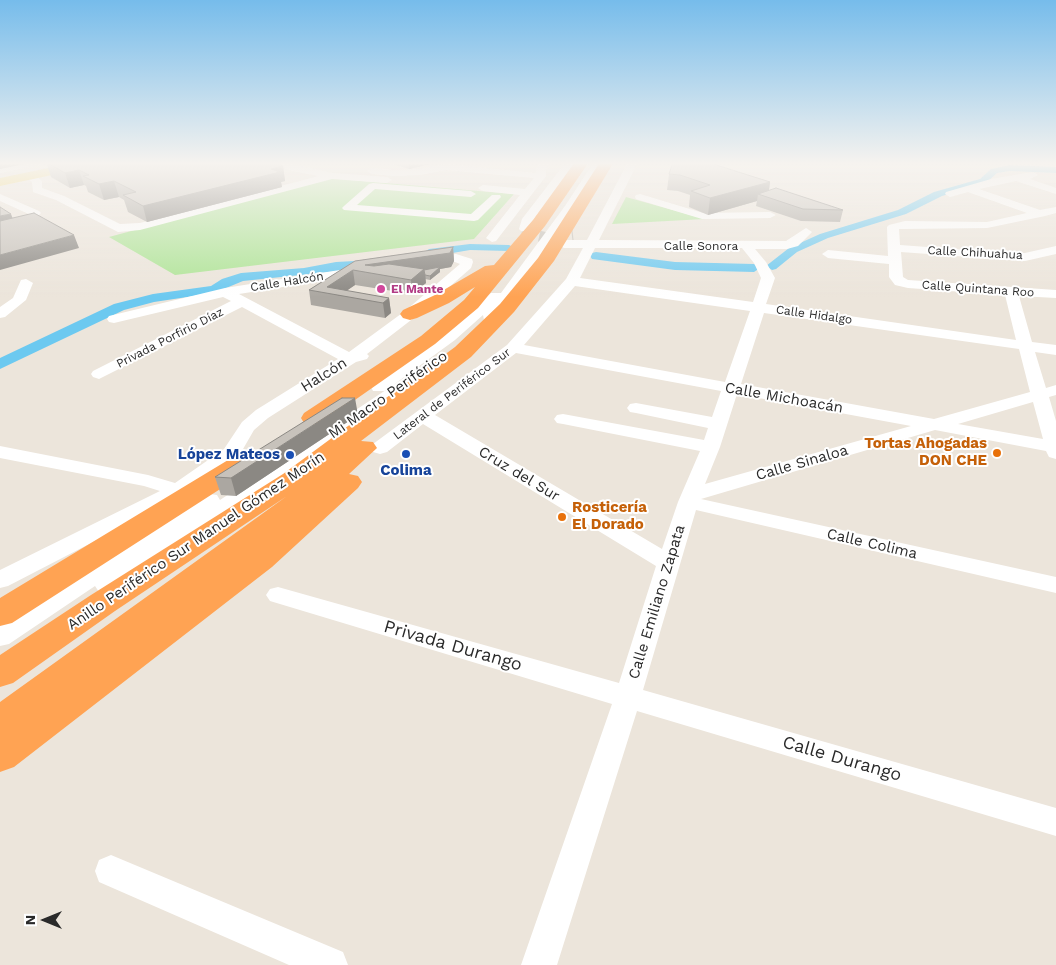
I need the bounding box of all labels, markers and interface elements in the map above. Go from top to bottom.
street label: Calle Sonora [664,239,738,253]
street label: Calle Chihuahua [927,243,1023,263]
street label: Calle Halcón [249,269,325,295]
street label: Calle Quintana Roo [921,278,1035,300]
place label: El Mante [391,282,443,296]
marker: El Mante [375,283,387,295]
street label: Calle Hidalgo [775,303,853,327]
street label: Privada Porfirio Díaz [114,305,226,371]
street label: Lateral de Periférico Sur [390,345,514,443]
street label: Mi Macro Periférico [325,347,451,443]
street label: Halcón [298,354,350,396]
street label: Calle Michoacán [723,379,845,417]
place label: Tortas Ahogadas DON CHE [864,435,987,470]
street label: Calle Sinaloa [754,441,850,485]
street label: Cruz del Sur [475,443,563,505]
place label: López Mateos [178,446,280,464]
marker: Tortas Ahogadas DON CHE [991,447,1003,459]
street label: Anillo Periférico Sur Manuel Gómez Morín [64,448,328,634]
marker: Colima [400,448,412,460]
marker: López Mateos [284,449,296,461]
place label: Colima [380,462,432,480]
place label: Rosticería El Dorado [572,499,647,534]
marker: Rosticería El Dorado [556,511,568,523]
street label: Calle Emiliano Zapata [625,523,689,681]
street label: Calle Colima [825,525,919,563]
street label: Privada Durango [381,616,525,676]
street label: Calle Durango [780,732,904,786]
north arrow [20,895,70,945]
text: N [22,915,38,925]

